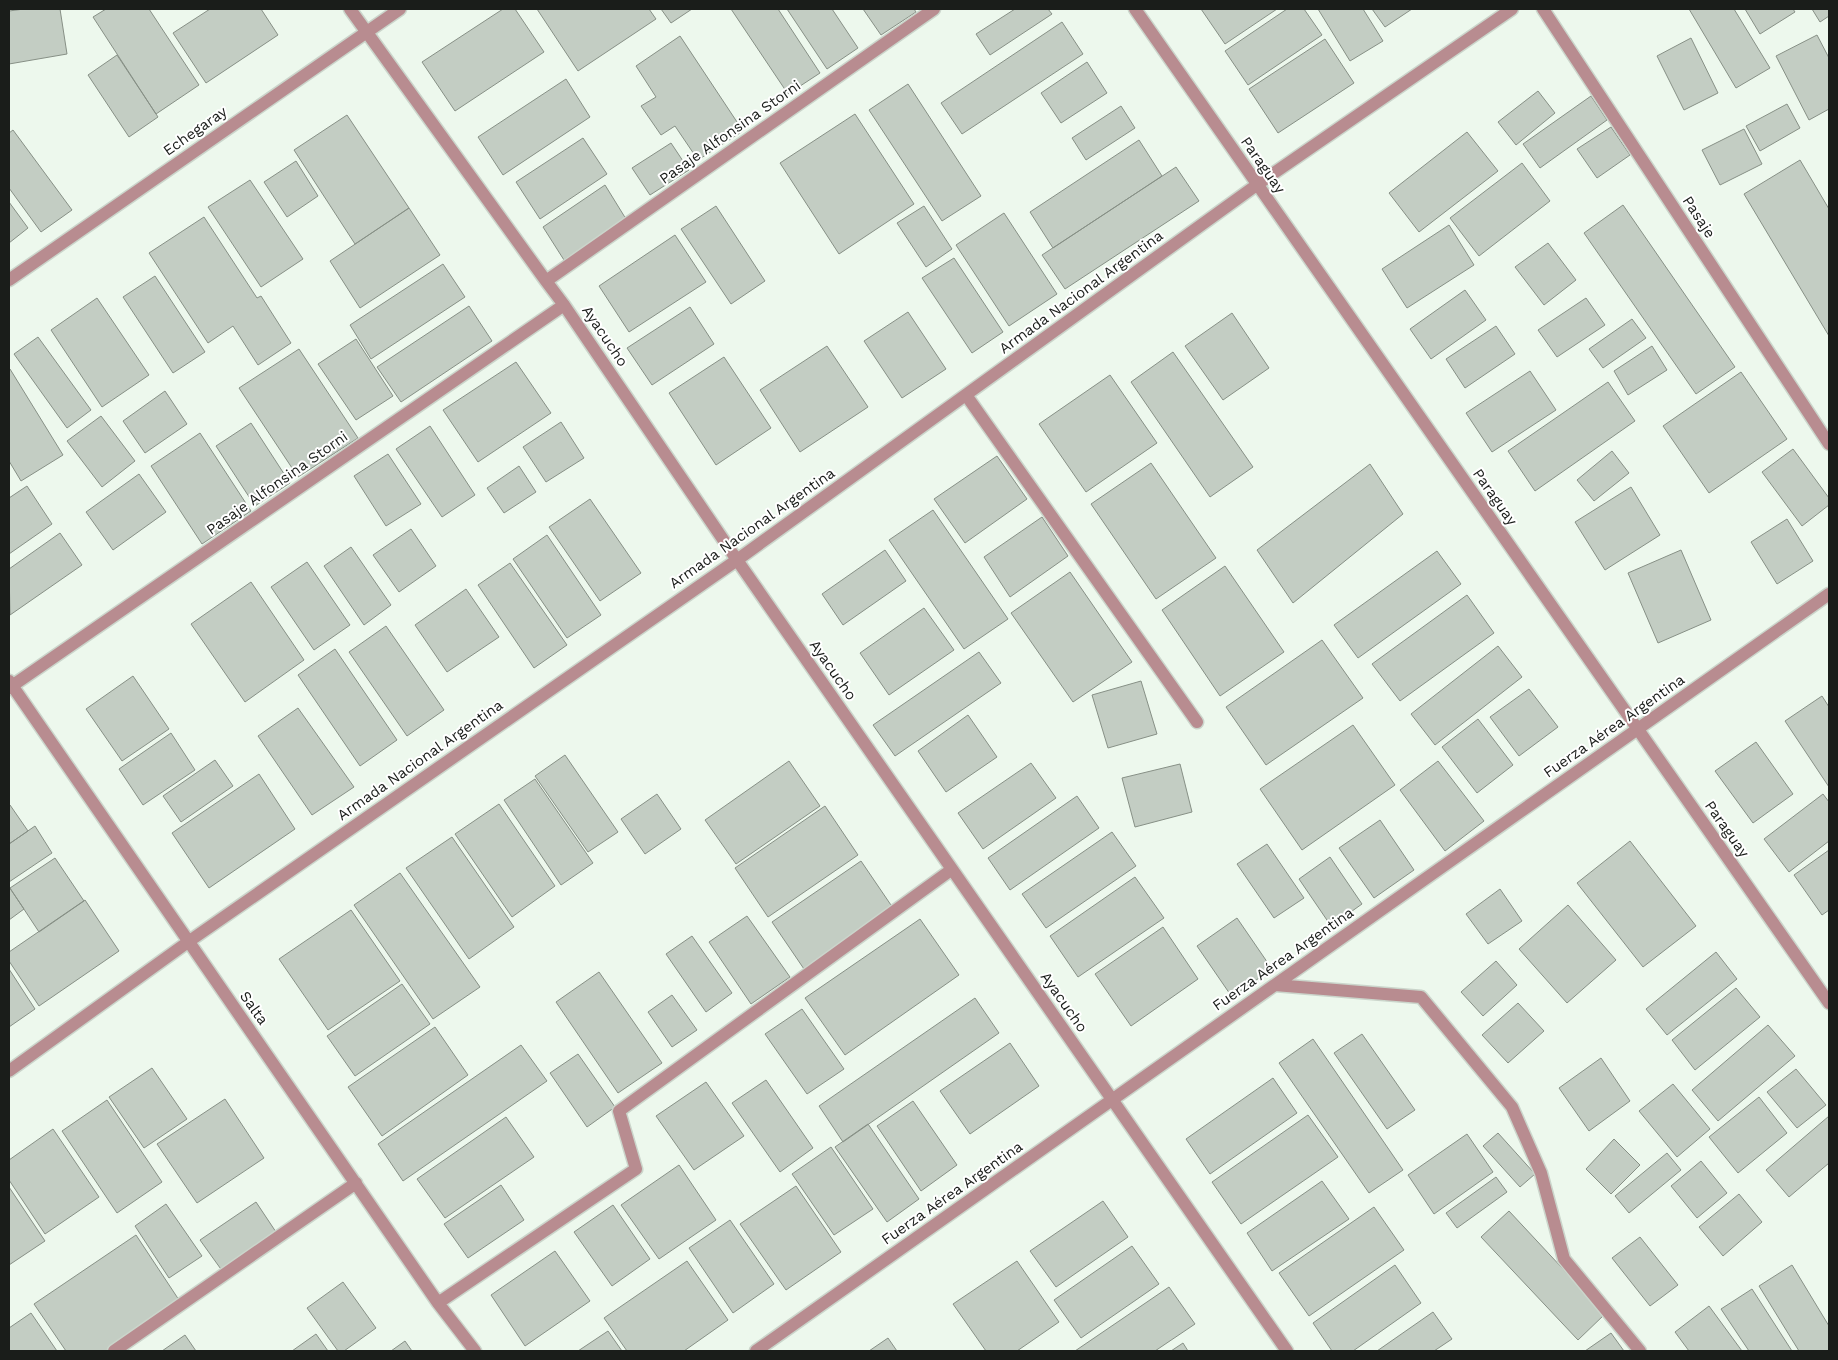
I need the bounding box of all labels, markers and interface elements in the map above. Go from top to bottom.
street label: Pasaje Alfonsina Storni [656,76,804,188]
street label: Echegaray [160,102,231,160]
street label: Paraguay [1237,133,1289,197]
street label: Pasaje [1679,193,1719,241]
street label: Armada Nacional Argentina [996,226,1167,358]
street label: Ayacucho [578,302,632,370]
street label: Pasaje Alfonsina Storni [203,427,351,539]
street label: Armada Nacional Argentina [666,464,839,592]
street label: Paraguay [1469,465,1521,529]
street label: Ayacucho [806,636,860,704]
street label: Fuerza Aérea Argentina [1540,670,1689,782]
street label: Armada Nacional Argentina [334,696,507,824]
street label: Paraguay [1701,797,1753,861]
street label: Fuerza Aérea Argentina [1209,903,1358,1015]
street label: Ayacucho [1037,968,1091,1036]
street label: Salta [236,988,272,1029]
street label: Fuerza Aérea Argentina [878,1137,1027,1249]

